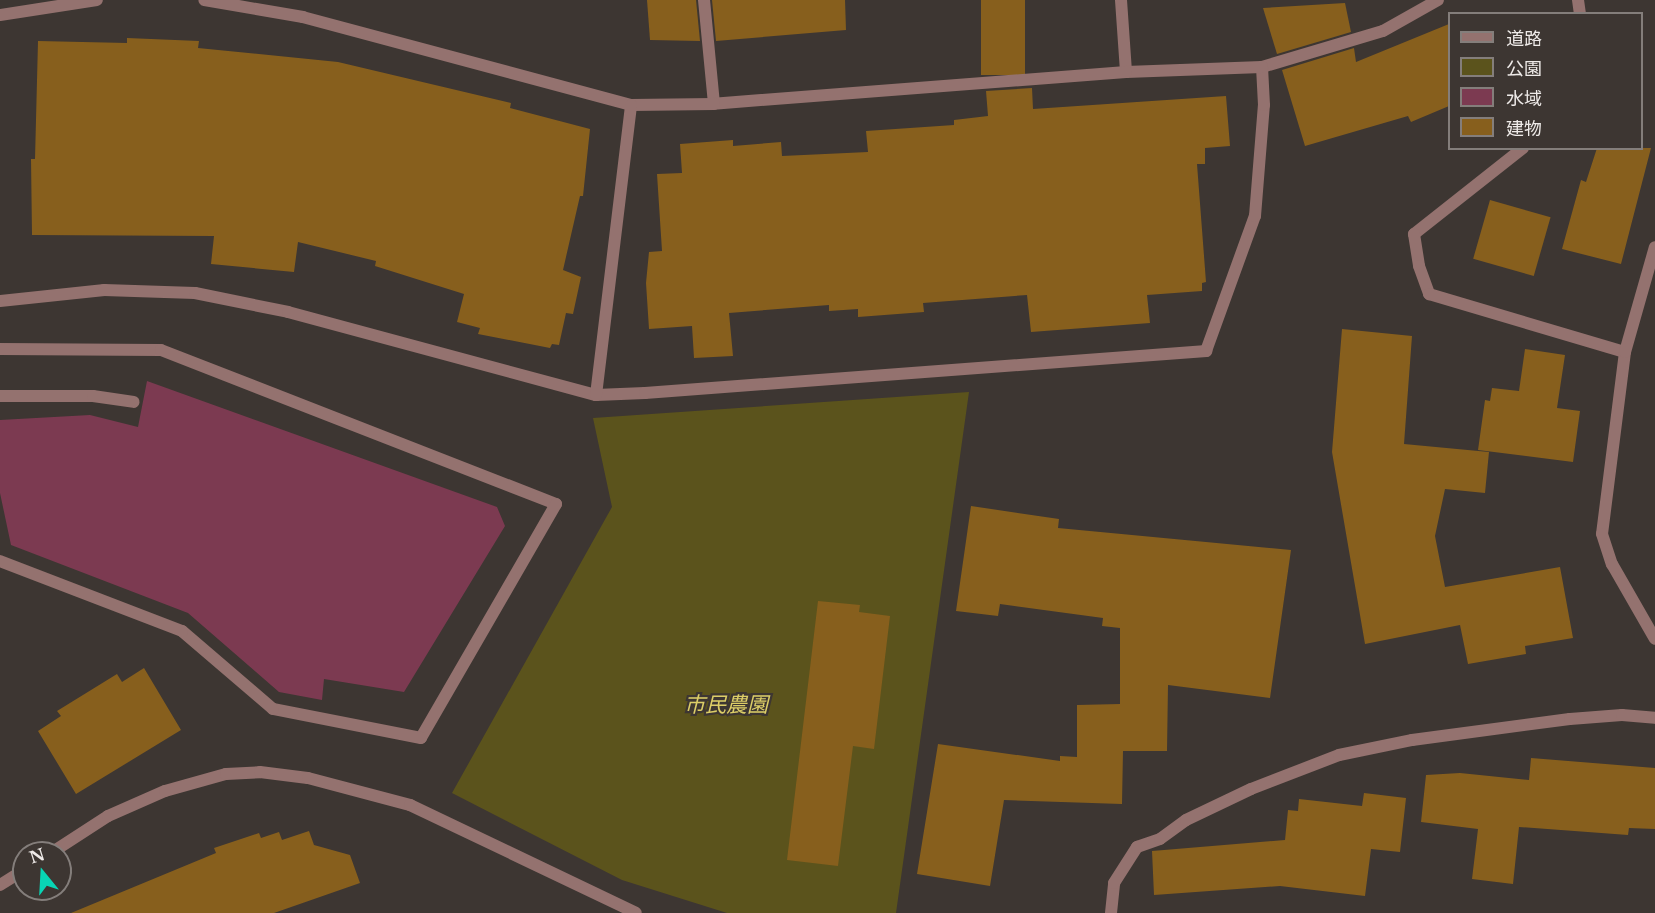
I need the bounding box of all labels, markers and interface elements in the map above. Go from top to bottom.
legend [1448,12,1643,150]
text: 道路 [1506,28,1542,50]
text: 公園 [1506,58,1542,80]
text: 水域 [1506,88,1542,110]
text: 建物 [1506,118,1542,140]
park label: 市民農園 [684,692,768,718]
north arrow [12,841,72,901]
text: N [27,844,47,868]

